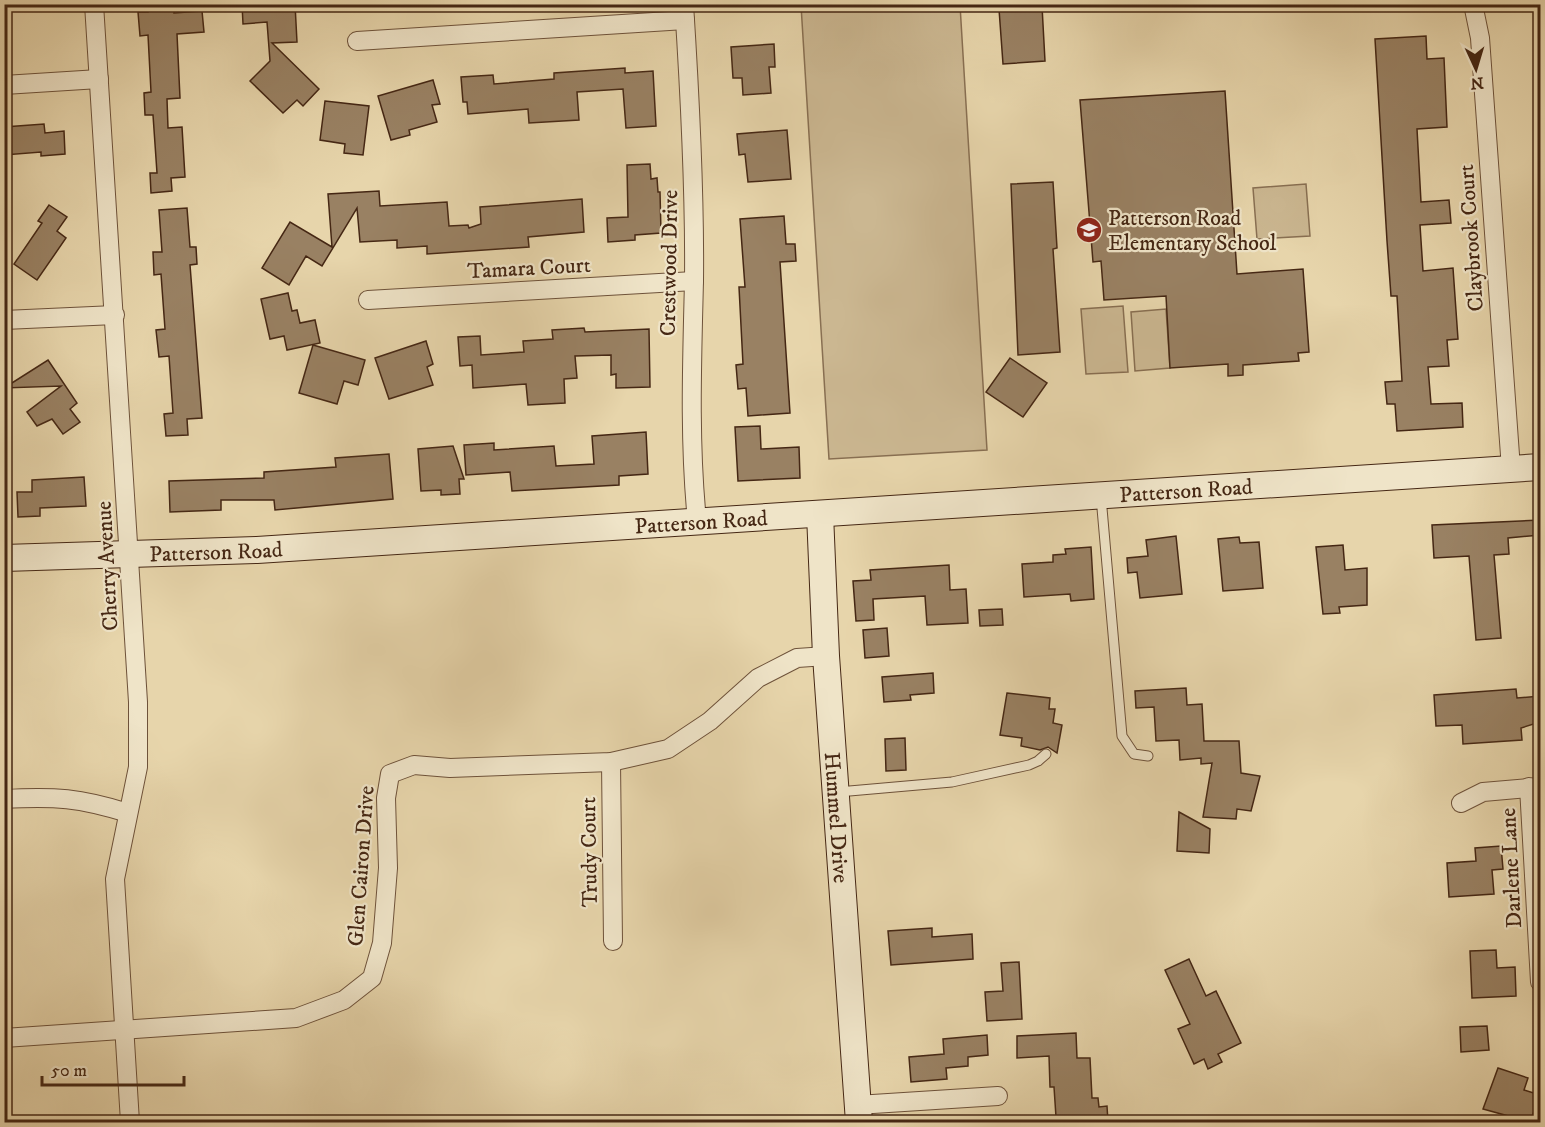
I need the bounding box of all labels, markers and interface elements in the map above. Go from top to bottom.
north arrow [1446,39,1506,99]
text: N [1470,73,1484,93]
street label: Claybrook Court [1453,163,1490,312]
street label: Crestwood Drive [655,190,684,336]
place label: Patterson Road Elementary School [1108,205,1277,257]
school or university icon: Patterson Road Elementary School [1074,215,1104,245]
street label: Tamara Court [467,252,591,285]
street label: Patterson Road [1119,474,1253,509]
street label: Cherry Avenue [91,500,124,632]
street label: Patterson Road [634,505,768,541]
street label: Patterson Road [149,536,284,568]
street label: Hummel Drive [818,751,854,884]
street label: Glen Cairon Drive [342,785,381,947]
street label: Trudy Court [575,797,604,907]
street label: Darlene Lane [1495,807,1528,929]
scale bar [42,1049,184,1087]
text: 50 m [51,1060,87,1082]

